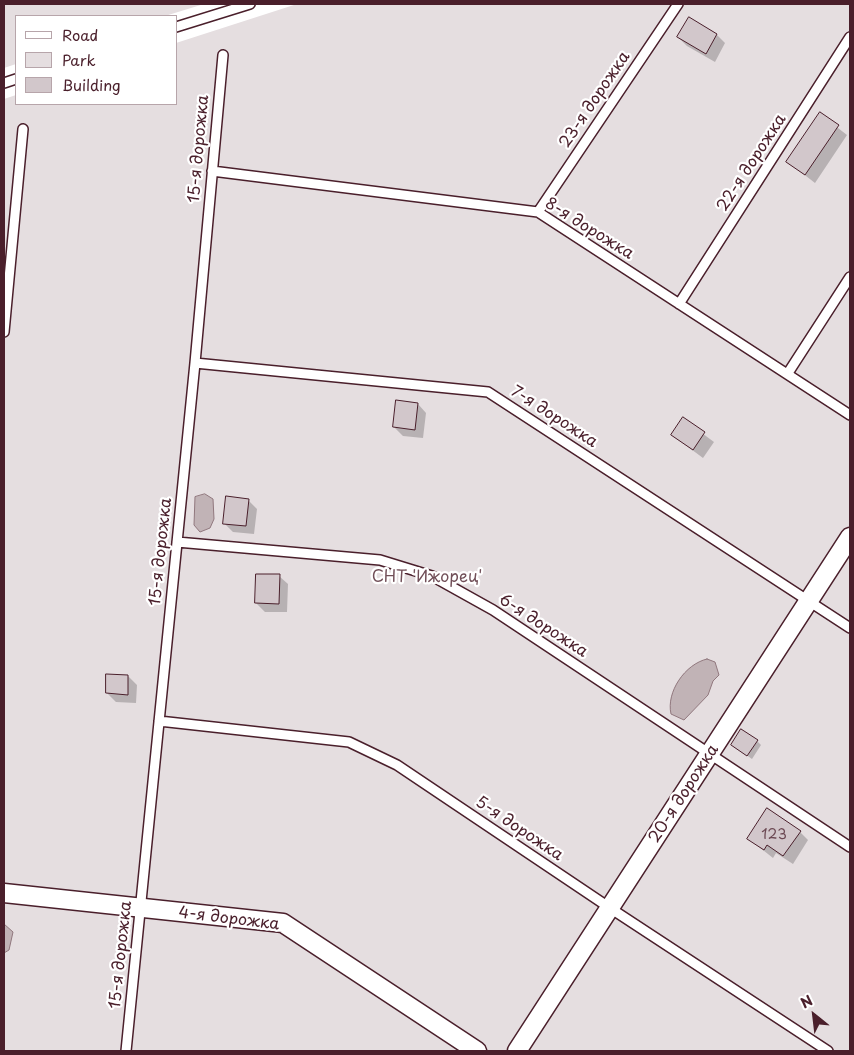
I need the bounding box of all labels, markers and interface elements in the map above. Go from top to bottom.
legend [15,15,178,105]
text: Road [62,23,98,46]
text: Park [62,48,96,71]
street label: 23-я дорожка [556,48,634,152]
text: Building [62,73,121,96]
street label: 15-я дорожка [185,94,213,204]
street label: 22-я дорожка [713,111,791,215]
street label: 8-я дорожка [541,194,637,264]
street label: 7-я дорожка [507,382,601,452]
street label: 15-я дорожка [146,497,176,607]
park label: СНТ 'Ижорец' [372,568,482,588]
street label: 6-я дорожка [495,590,591,662]
street label: 20-я дорожка [645,741,723,847]
street label: 5-я дорожка [472,793,566,865]
house number: 123 [761,827,787,843]
street label: 15-я дорожка [106,900,136,1010]
street label: 4-я дорожка [177,903,281,935]
north arrow [789,990,839,1040]
text: N [797,990,816,1013]

